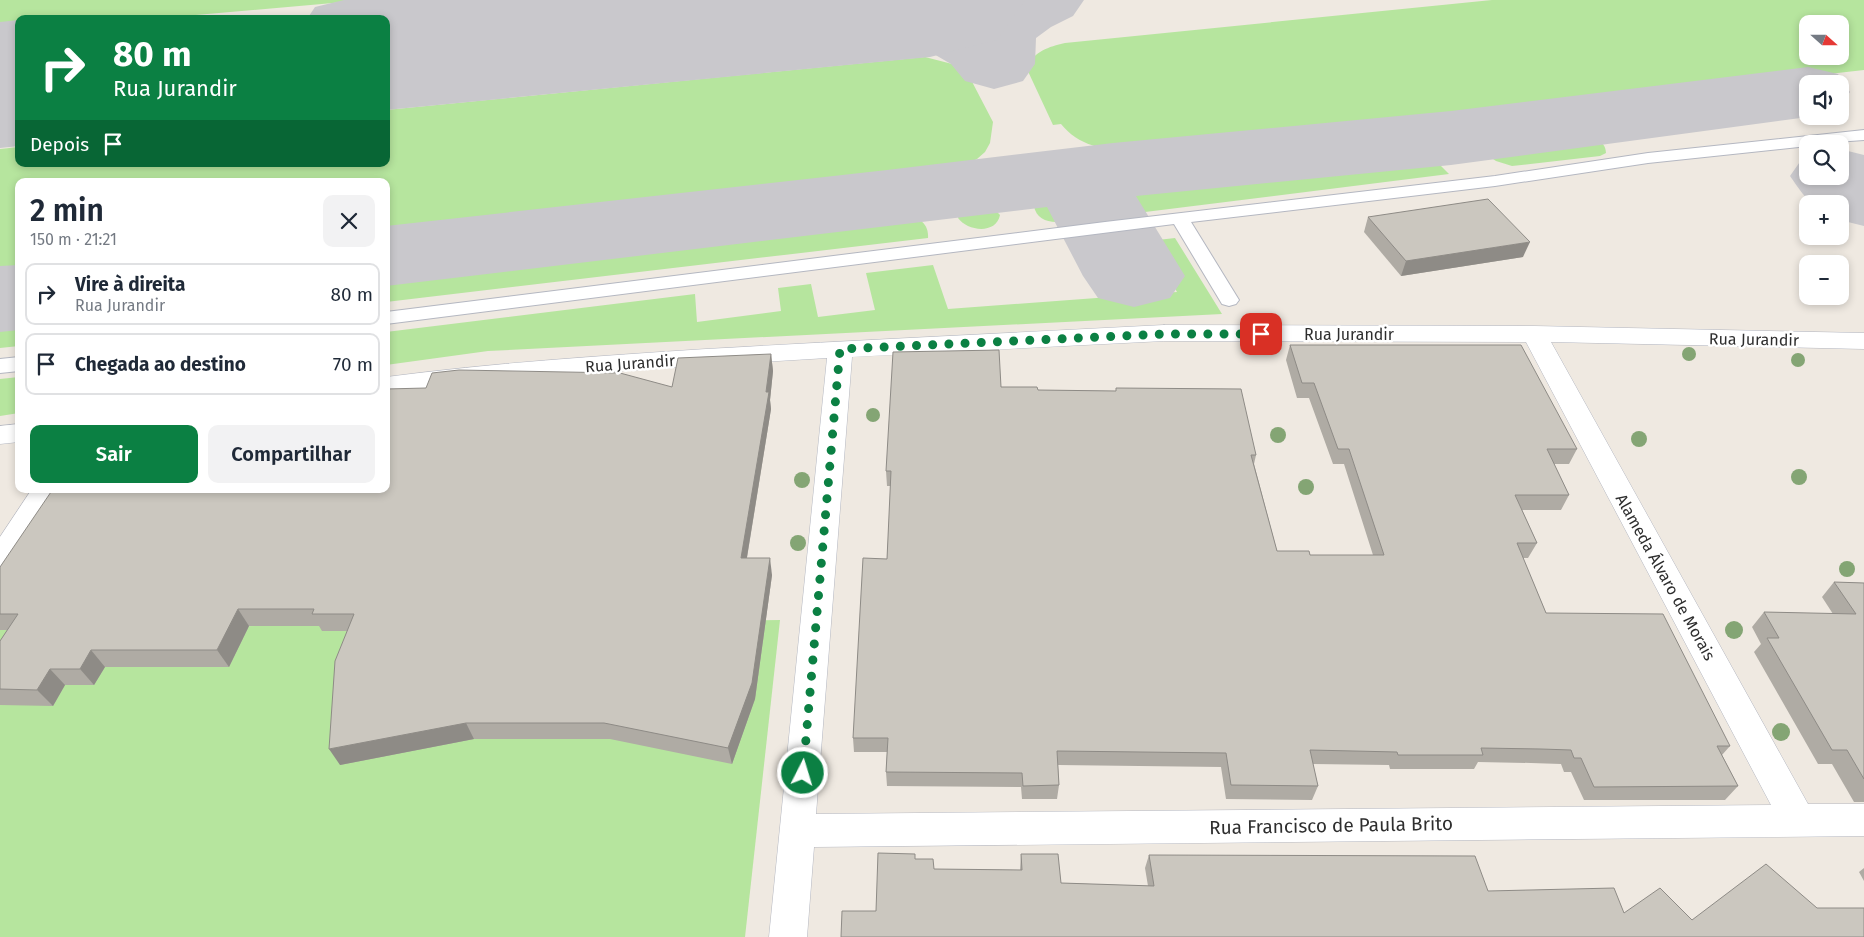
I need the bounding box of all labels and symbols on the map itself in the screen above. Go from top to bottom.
north arrow [1799,15,1849,65]
pin [1240,313,1282,355]
street label: Rua Jurandir [1304,325,1395,344]
street label: Rua Jurandir [1709,329,1800,350]
street label: Rua Jurandir [584,351,676,376]
street label: Alameda Álvaro de Morais [1612,490,1720,664]
position arrow [776,746,828,798]
street label: Rua Francisco de Paula Brito [1209,812,1453,839]

